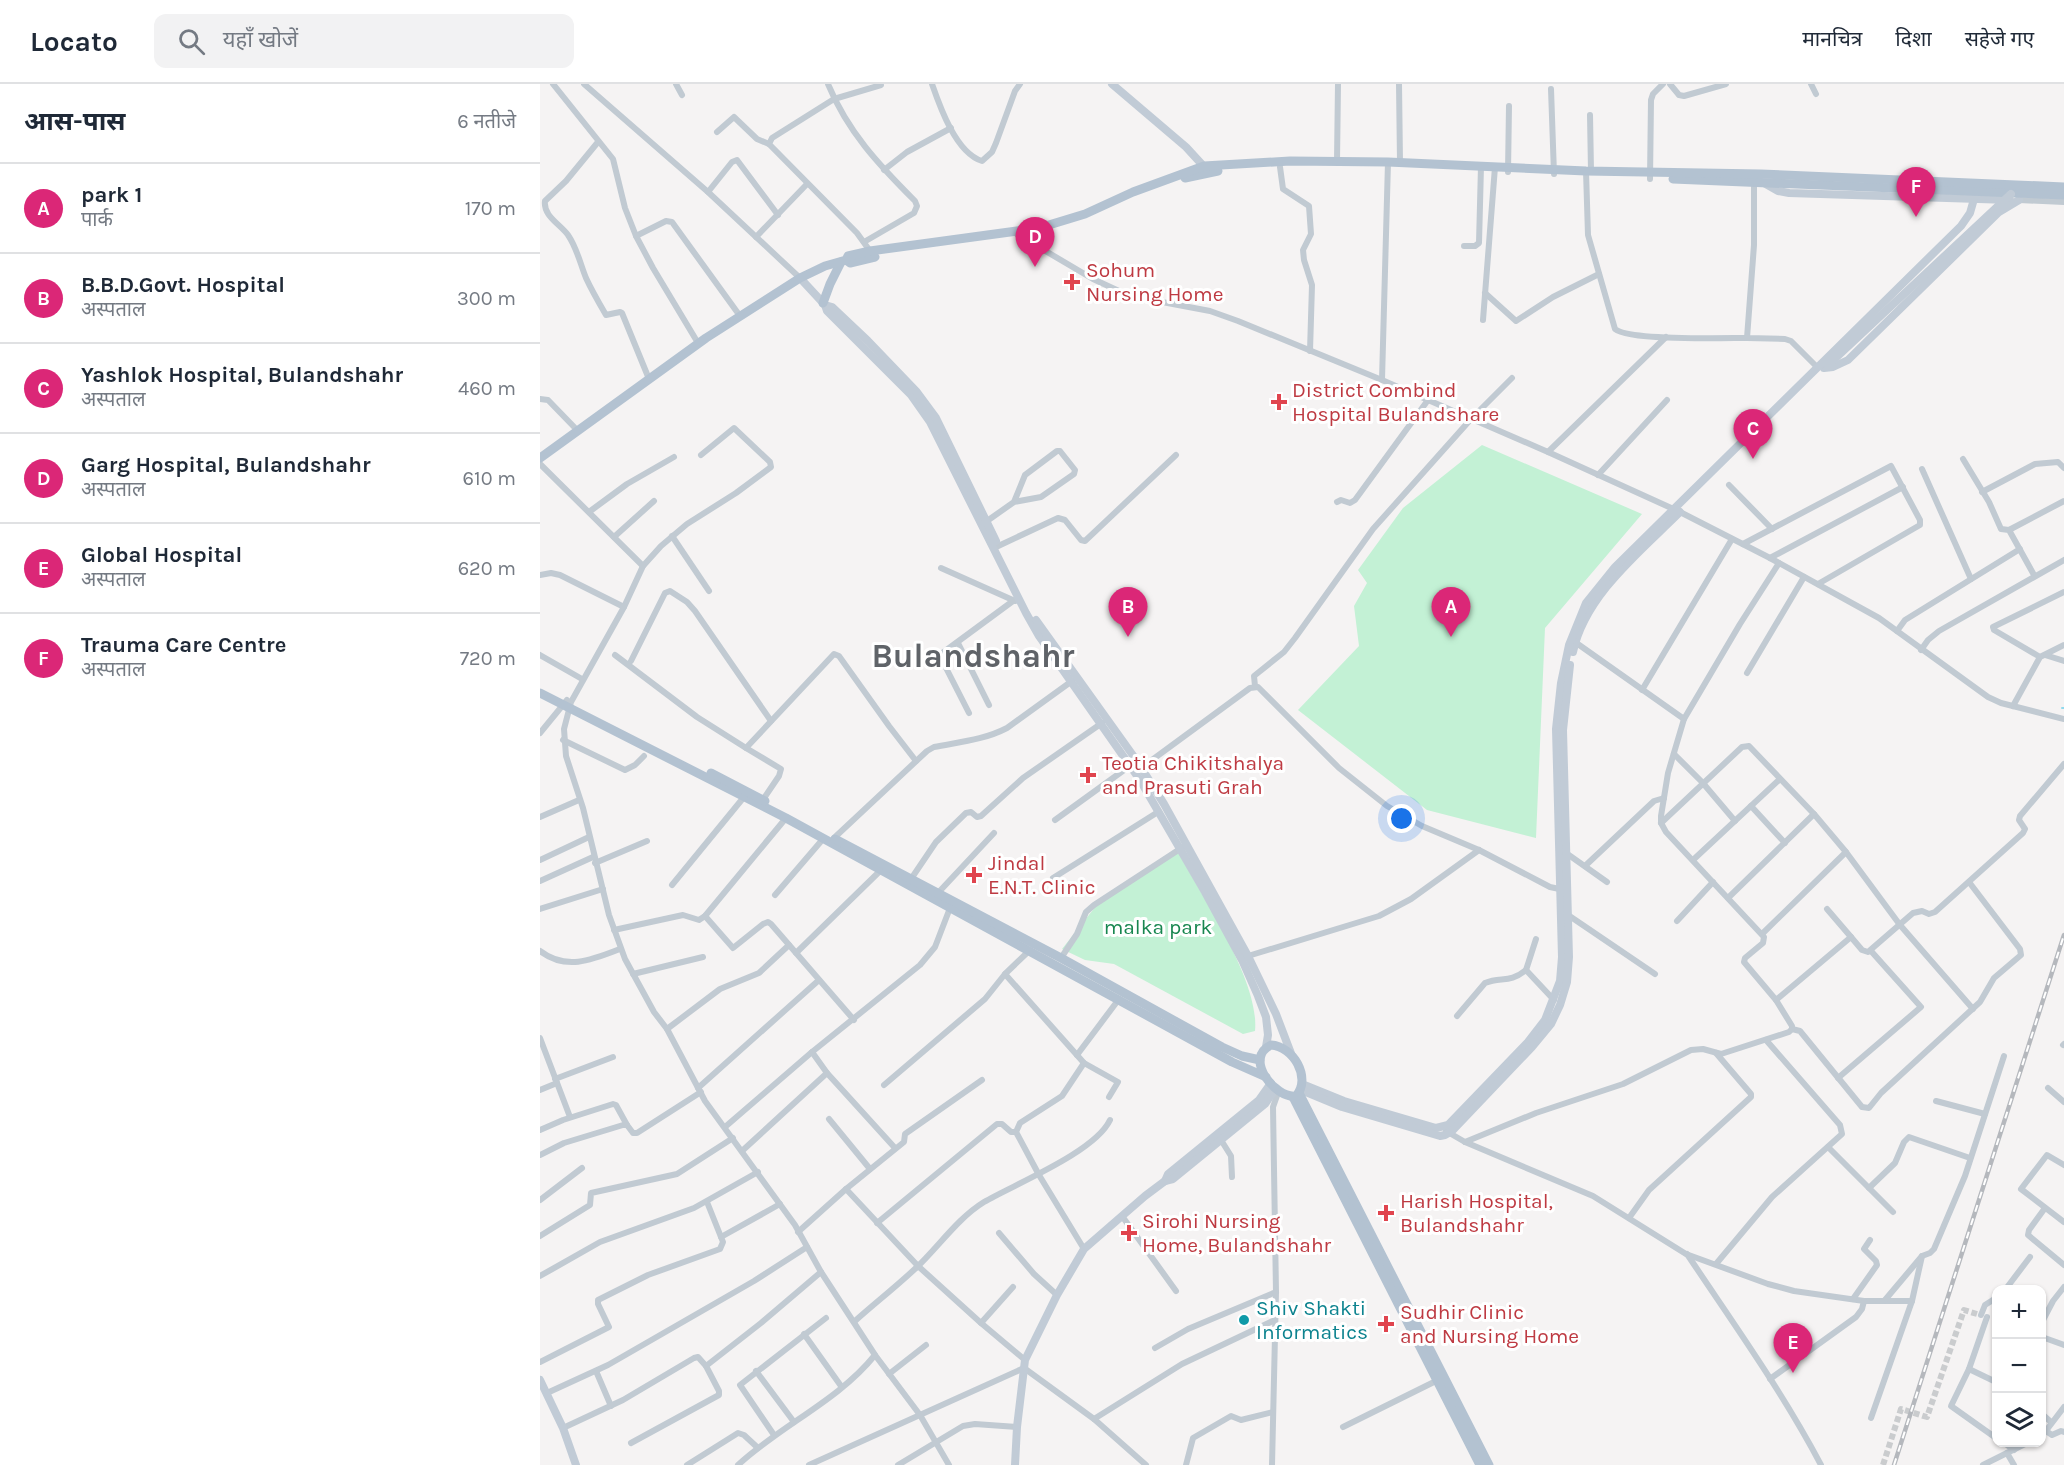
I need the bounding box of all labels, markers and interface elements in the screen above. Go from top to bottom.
search box [154,14,574,68]
text: Locato [30,25,118,58]
icon: search [175,25,208,58]
text: यहाँ खोजें [223,27,298,53]
text: मानचित्र [1802,27,1862,51]
text: दिशा [1895,27,1932,51]
text: सहेजे गए [1965,27,2034,51]
text: आस-पास [24,106,126,137]
text: 6 नतीजे [457,110,516,133]
pin: F [1896,168,1936,217]
text: park 1 [81,182,142,208]
text: A [37,197,50,220]
text: 170 m [465,197,516,220]
text: पार्क [81,208,113,231]
pin: D [1016,218,1054,267]
place label: Sohum Nursing Home [1086,258,1223,306]
text: B.B.D.Govt. Hospital [81,272,285,298]
marker: Sohum Nursing Home [1063,273,1081,291]
text: B [37,287,50,310]
text: 300 m [457,287,516,310]
text: अस्पताल [81,298,146,321]
text: Yashlok Hospital, Bulandshahr [81,362,403,388]
text: C [37,377,50,400]
text: 460 m [458,377,516,400]
place label: District Combind Hospital Bulandshare [1292,378,1499,426]
text: अस्पताल [81,388,146,411]
marker: District Combind Hospital Bulandshare [1270,393,1288,411]
pin: C [1734,410,1772,459]
text: Garg Hospital, Bulandshahr [81,452,371,478]
text: D [37,467,50,490]
text: 610 m [463,467,516,490]
text: अस्पताल [81,478,146,501]
text: Global Hospital [81,542,242,568]
text: E [38,557,49,580]
text: 620 m [458,557,516,580]
text: अस्पताल [81,568,146,591]
pin: B [1108,588,1148,637]
pin: A [1432,588,1470,637]
text: Trauma Care Centre [81,632,286,658]
district label: Bulandshahr [871,637,1075,675]
text: F [38,647,49,670]
text: 720 m [460,647,516,670]
text: अस्पताल [81,658,146,681]
place label: Teotia Chikitshalya and Prasuti Grah [1102,751,1284,799]
marker: Teotia Chikitshalya and Prasuti Grah [1079,766,1097,784]
your location [1387,804,1416,833]
place label: Jindal E.N.T. Clinic [988,851,1096,899]
marker: Jindal E.N.T. Clinic [965,866,983,884]
park label: malka park [1104,915,1213,939]
place label: Harish Hospital, Bulandshahr [1400,1189,1553,1237]
marker: Harish Hospital, Bulandshahr [1377,1204,1395,1222]
place label: Sirohi Nursing Home, Bulandshahr [1142,1209,1332,1257]
marker: Sirohi Nursing Home, Bulandshahr [1120,1224,1138,1242]
map controls [1992,1285,2046,1447]
button: + [1992,1285,2046,1339]
place label: Shiv Shakti Informatics [1256,1296,1368,1344]
place label: Sudhir Clinic and Nursing Home [1400,1300,1579,1348]
marker: Shiv Shakti Informatics [1237,1313,1251,1327]
marker: Sudhir Clinic and Nursing Home [1377,1315,1395,1333]
pin: E [1774,1324,1812,1373]
button: − [1992,1339,2046,1393]
button: layers [1992,1393,2046,1447]

